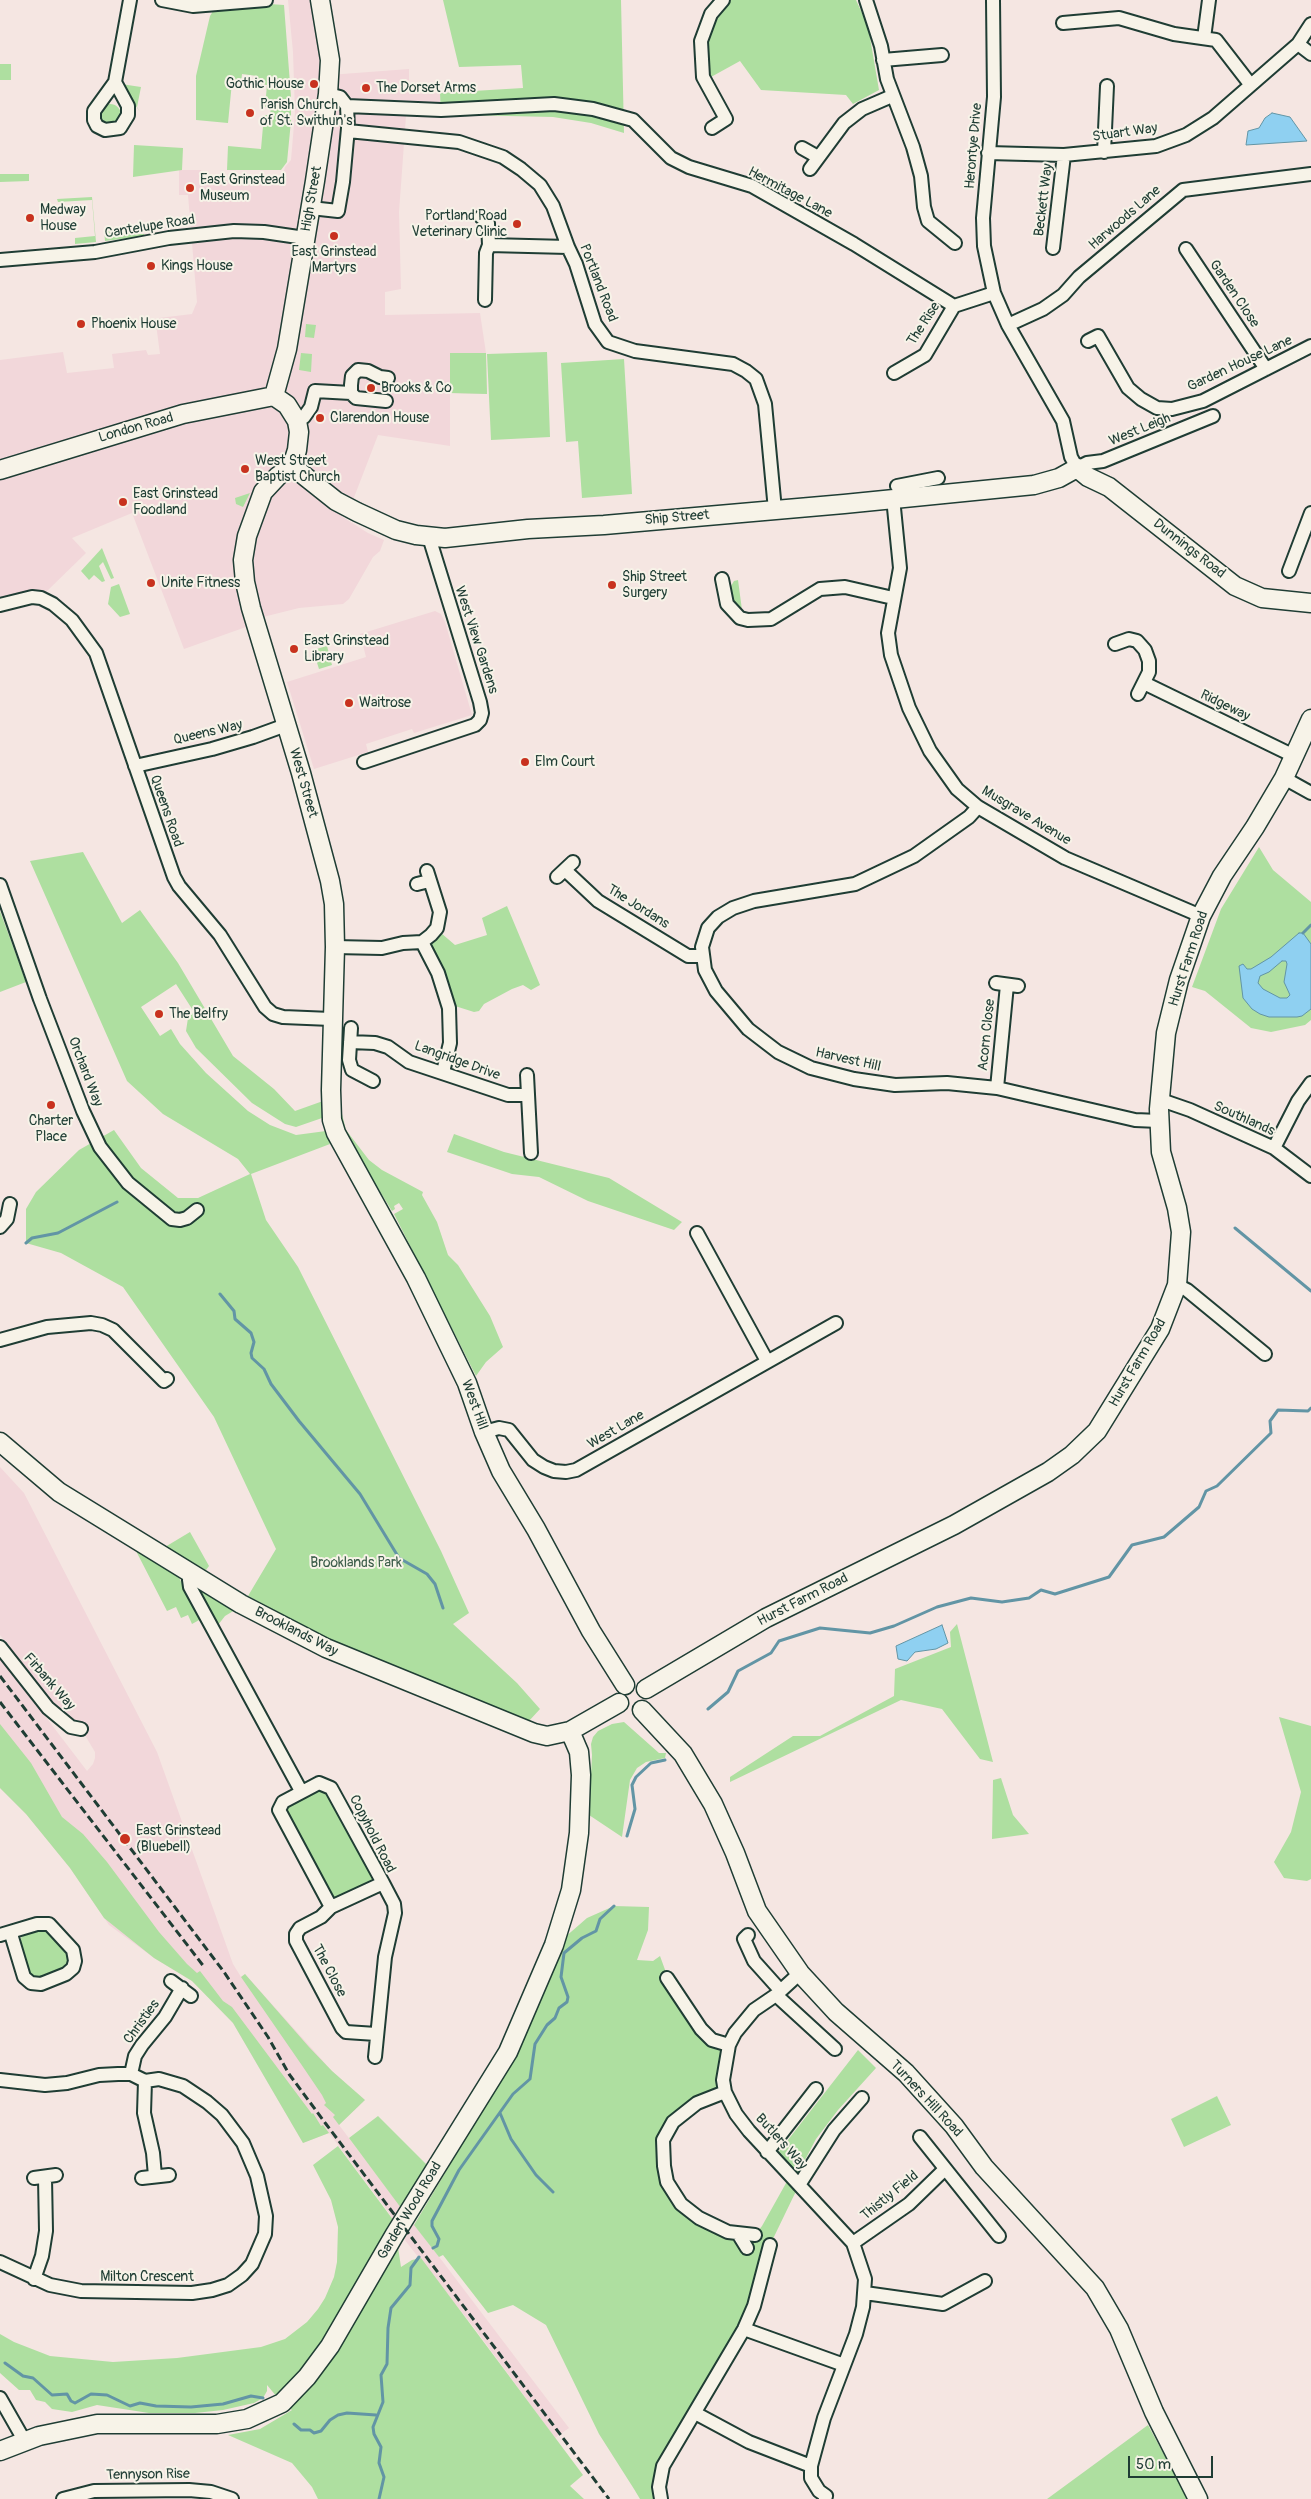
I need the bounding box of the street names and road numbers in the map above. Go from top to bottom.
street label: Herontye Drive [962,102,986,190]
street label: Stuart Way [1091,120,1159,146]
street label: Beckett Way [1031,163,1057,237]
street label: Hermitage Lane [745,164,835,222]
street label: High Street [298,165,326,233]
street label: Harwoods Lane [1086,182,1164,254]
street label: Cantelupe Road [104,212,196,242]
street label: Portland Road [575,242,621,324]
street label: Garden Close [1205,257,1263,331]
street label: The Rise [904,299,944,349]
street label: Garden House Lane [1185,332,1295,396]
street label: London Road [97,409,175,447]
street label: West Leigh [1107,410,1173,450]
street label: Ship Street [644,507,710,529]
street label: Dunnings Road [1150,516,1228,582]
street label: West View Gardens [451,584,501,696]
street label: Ridgeway [1197,687,1253,725]
street label: Queens Way [172,717,244,749]
street label: West Street [285,746,321,820]
street label: Queens Road [146,773,186,849]
street label: Musgrave Avenue [978,783,1074,849]
street label: The Jordans [604,881,672,933]
street label: Hurst Farm Road [1166,909,1212,1009]
street label: Acorn Close [975,998,999,1072]
street label: Orchard Way [64,1035,106,1109]
street label: Langridge Drive [412,1038,502,1084]
street label: Harvest Hill [814,1044,882,1076]
street label: Southlands [1211,1098,1277,1140]
street label: Hurst Farm Road [1106,1316,1170,1410]
street label: West Hill [457,1378,491,1432]
street label: West Lane [585,1407,647,1453]
street label: Hurst Farm Road [755,1570,851,1630]
street label: Brooklands Way [251,1604,341,1660]
street label: Firbank Way [20,1650,78,1714]
street label: Copyhold Road [345,1792,399,1876]
street label: The Close [308,1942,350,2000]
street label: Christies [120,1997,164,2047]
street label: Turners Hill Road [886,2057,966,2141]
street label: Butlers Way [751,2111,811,2173]
street label: Garden Wood Road [374,2159,446,2263]
street label: Thistly Field [858,2168,922,2224]
street label: Milton Crescent [100,2269,194,2285]
street label: Tennyson Rise [106,2466,190,2484]

